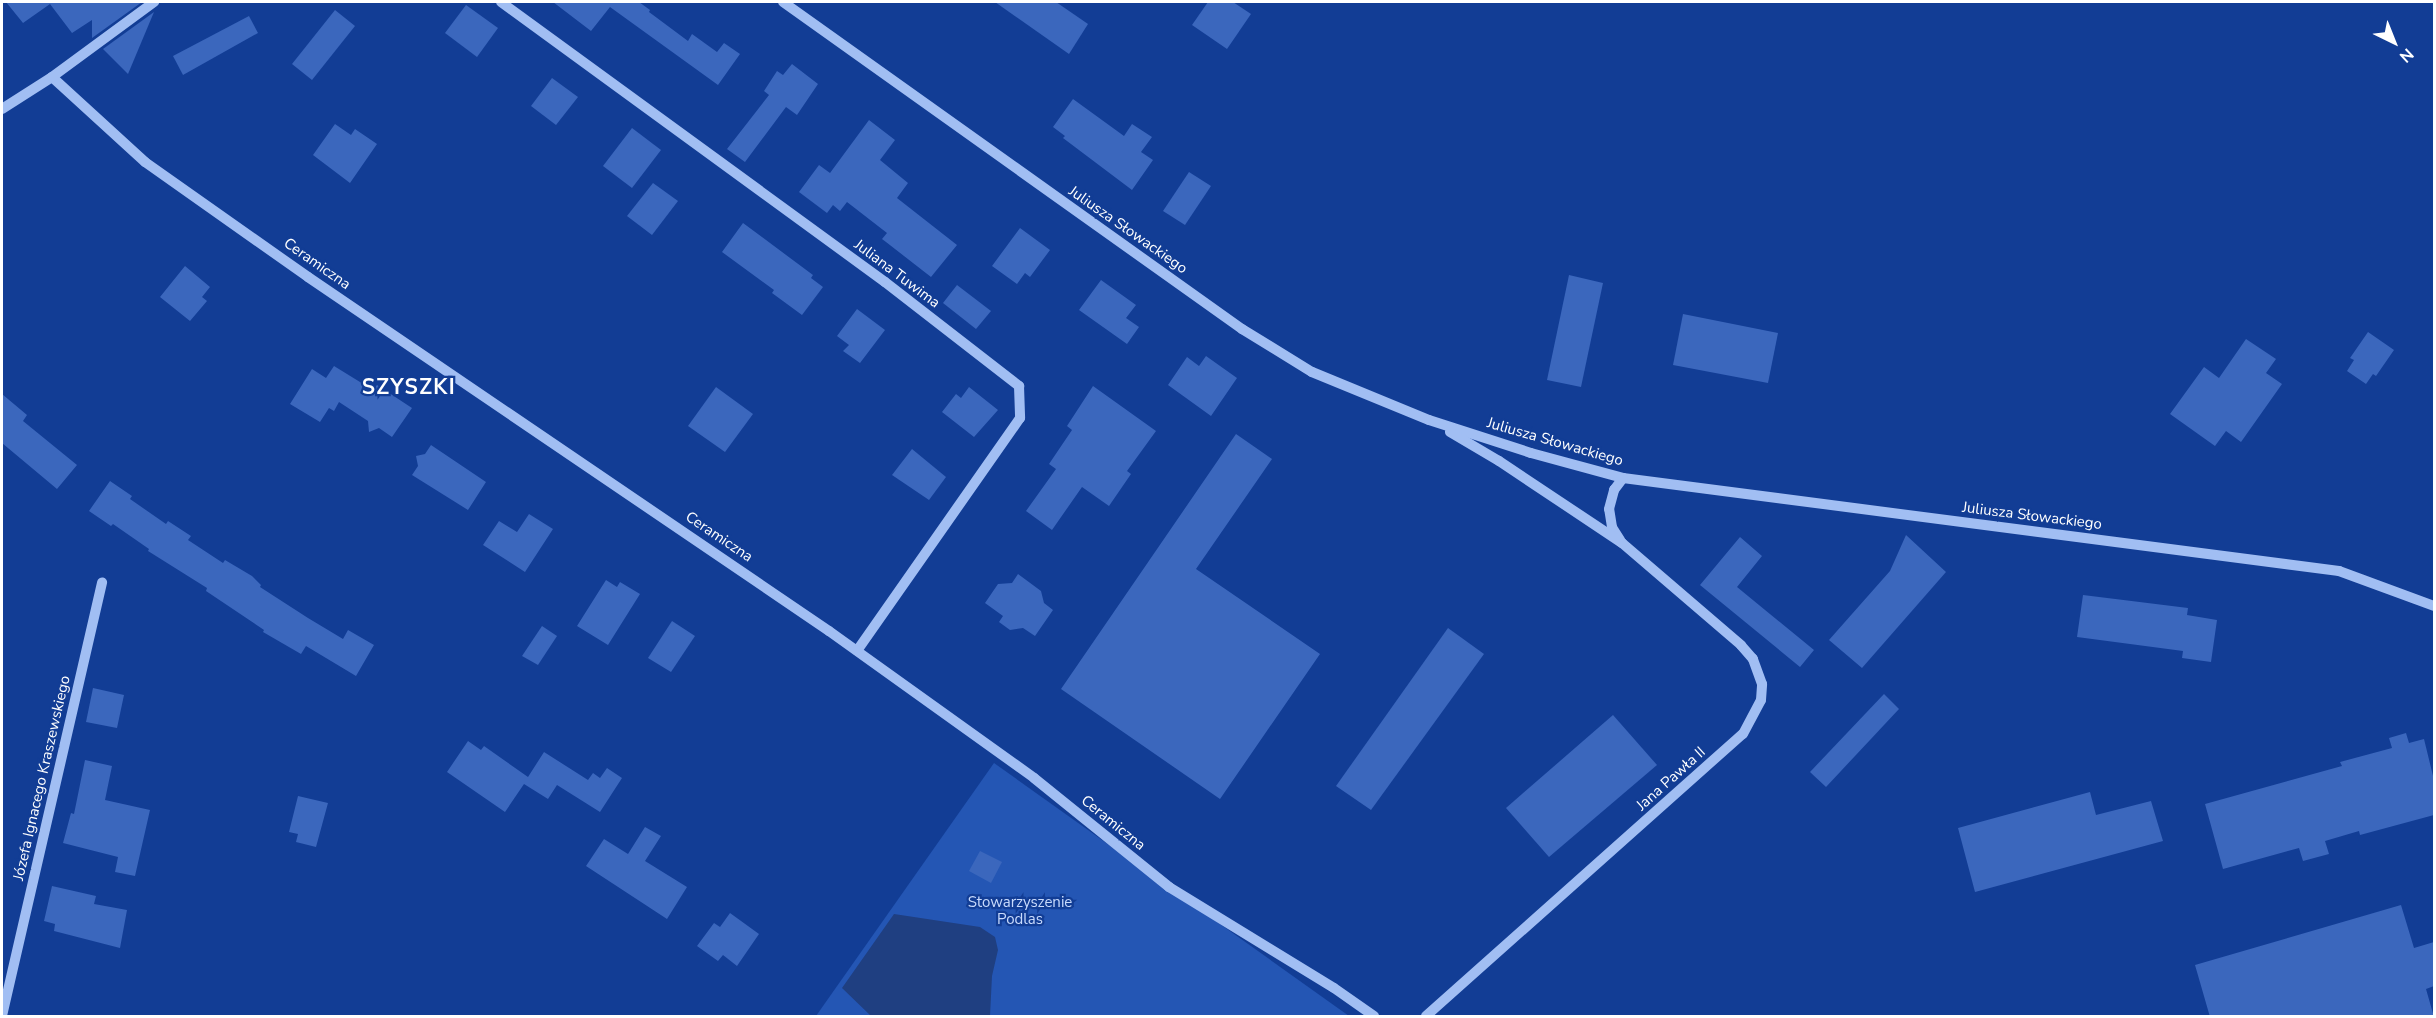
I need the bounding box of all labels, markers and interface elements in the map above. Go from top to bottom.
north arrow [2364,12,2424,72]
text: N [2394,43,2418,67]
street label: Juliusza Słowackiego [1065,182,1191,278]
street label: Ceramiczna [280,234,354,294]
street label: Juliana Tuwima [851,236,943,312]
district label: SZYSZKI [362,374,456,400]
street label: Juliusza Słowackiego [1485,414,1625,470]
street label: Juliusza Słowackiego [1961,498,2103,534]
street label: Ceramiczna [682,508,756,566]
street label: Józefa Ignacego Kraszewskiego [10,674,74,882]
street label: Jana Pawła II [1633,743,1709,815]
street label: Ceramiczna [1077,792,1149,854]
park label: Stowarzyszenie Podlas [968,893,1072,928]

